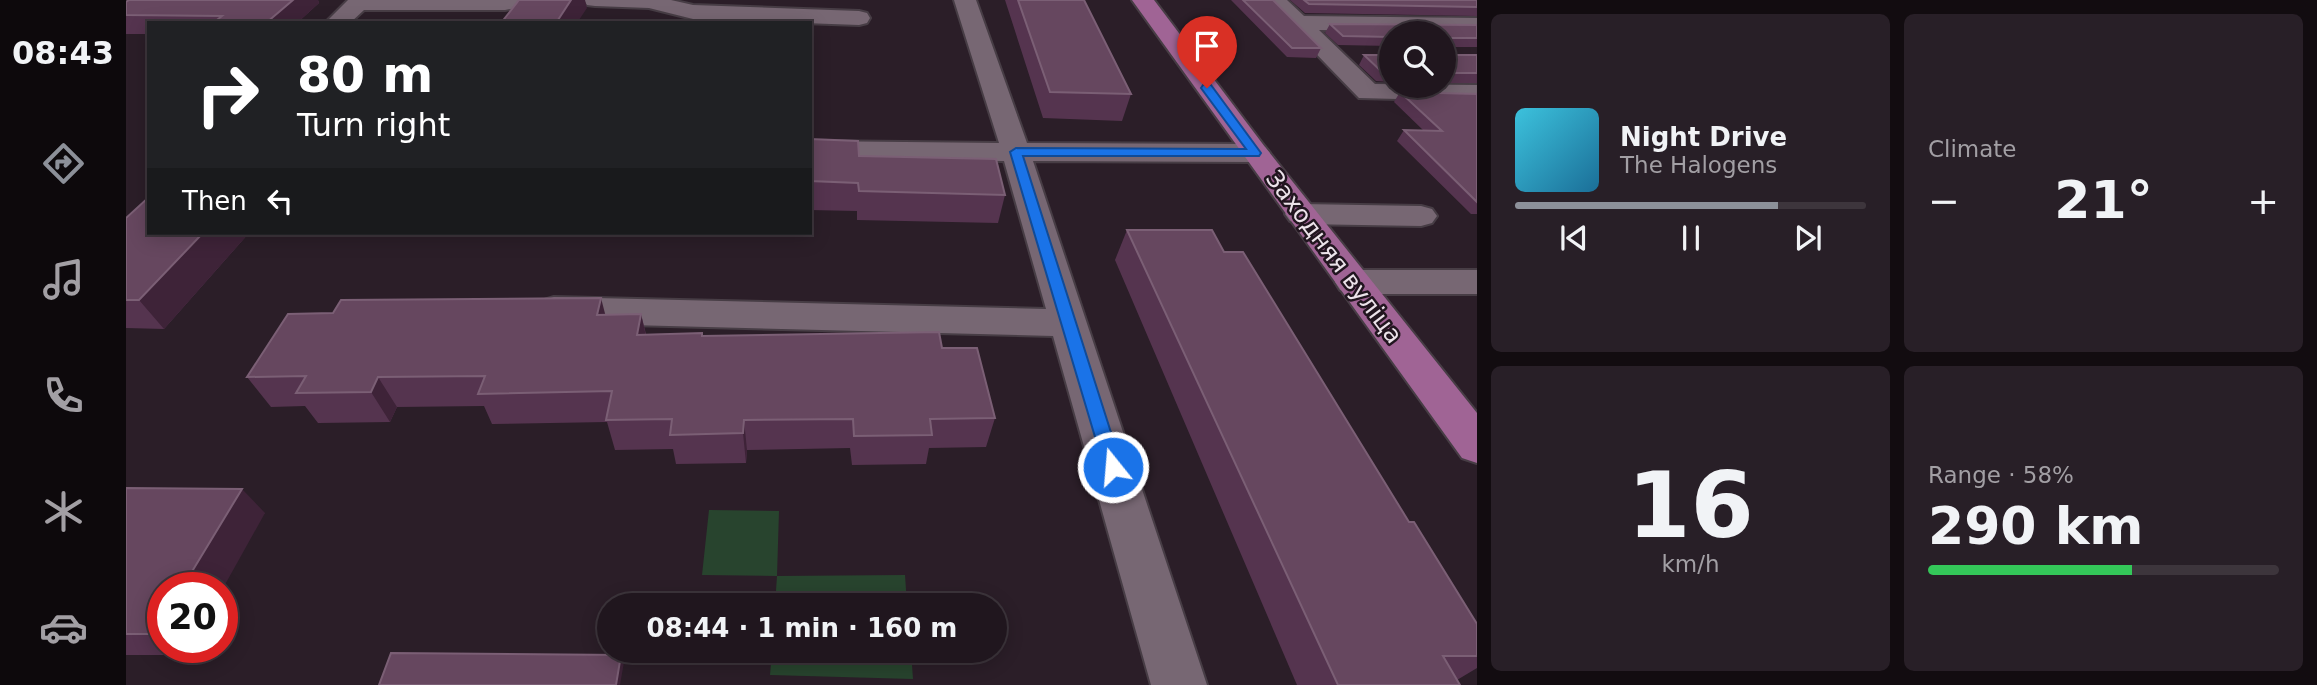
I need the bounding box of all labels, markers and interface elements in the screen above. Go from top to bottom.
pin [1177,16,1237,88]
map controls [1379,21,1456,98]
button: search [1379,21,1456,98]
icon: arrive [1188,27,1226,65]
text: 08:43 [12,34,114,72]
text: 80 m [297,47,433,104]
icon: right [182,49,273,140]
text: Turn right [297,106,450,144]
text: Night Drive [1620,122,1787,152]
text: Climate [1928,136,2017,162]
icon: directions [39,139,88,188]
text: The Halogens [1620,152,1777,178]
street label: Заходняя вуліца [1260,165,1408,349]
text: 21° [2054,170,2153,230]
text: − [1928,179,1960,223]
text: + [2247,179,2279,223]
icon: left [261,182,299,220]
text: Then [182,186,247,216]
icon: previous [1555,219,1593,257]
icon: pause [1672,219,1710,257]
icon: next [1789,219,1827,257]
icon: music [39,255,88,304]
icon: phone [39,371,88,420]
position arrow [1076,430,1150,504]
text: 16 [1627,453,1754,558]
text: Range · 58% [1928,462,2074,488]
icon: climate [39,487,88,536]
text: 290 km [1928,496,2143,556]
text: km/h [1661,551,1720,577]
speed limit sign: 20 [147,572,238,663]
icon: car [39,603,88,652]
text: 08:44 · 1 min · 160 m [647,613,957,643]

